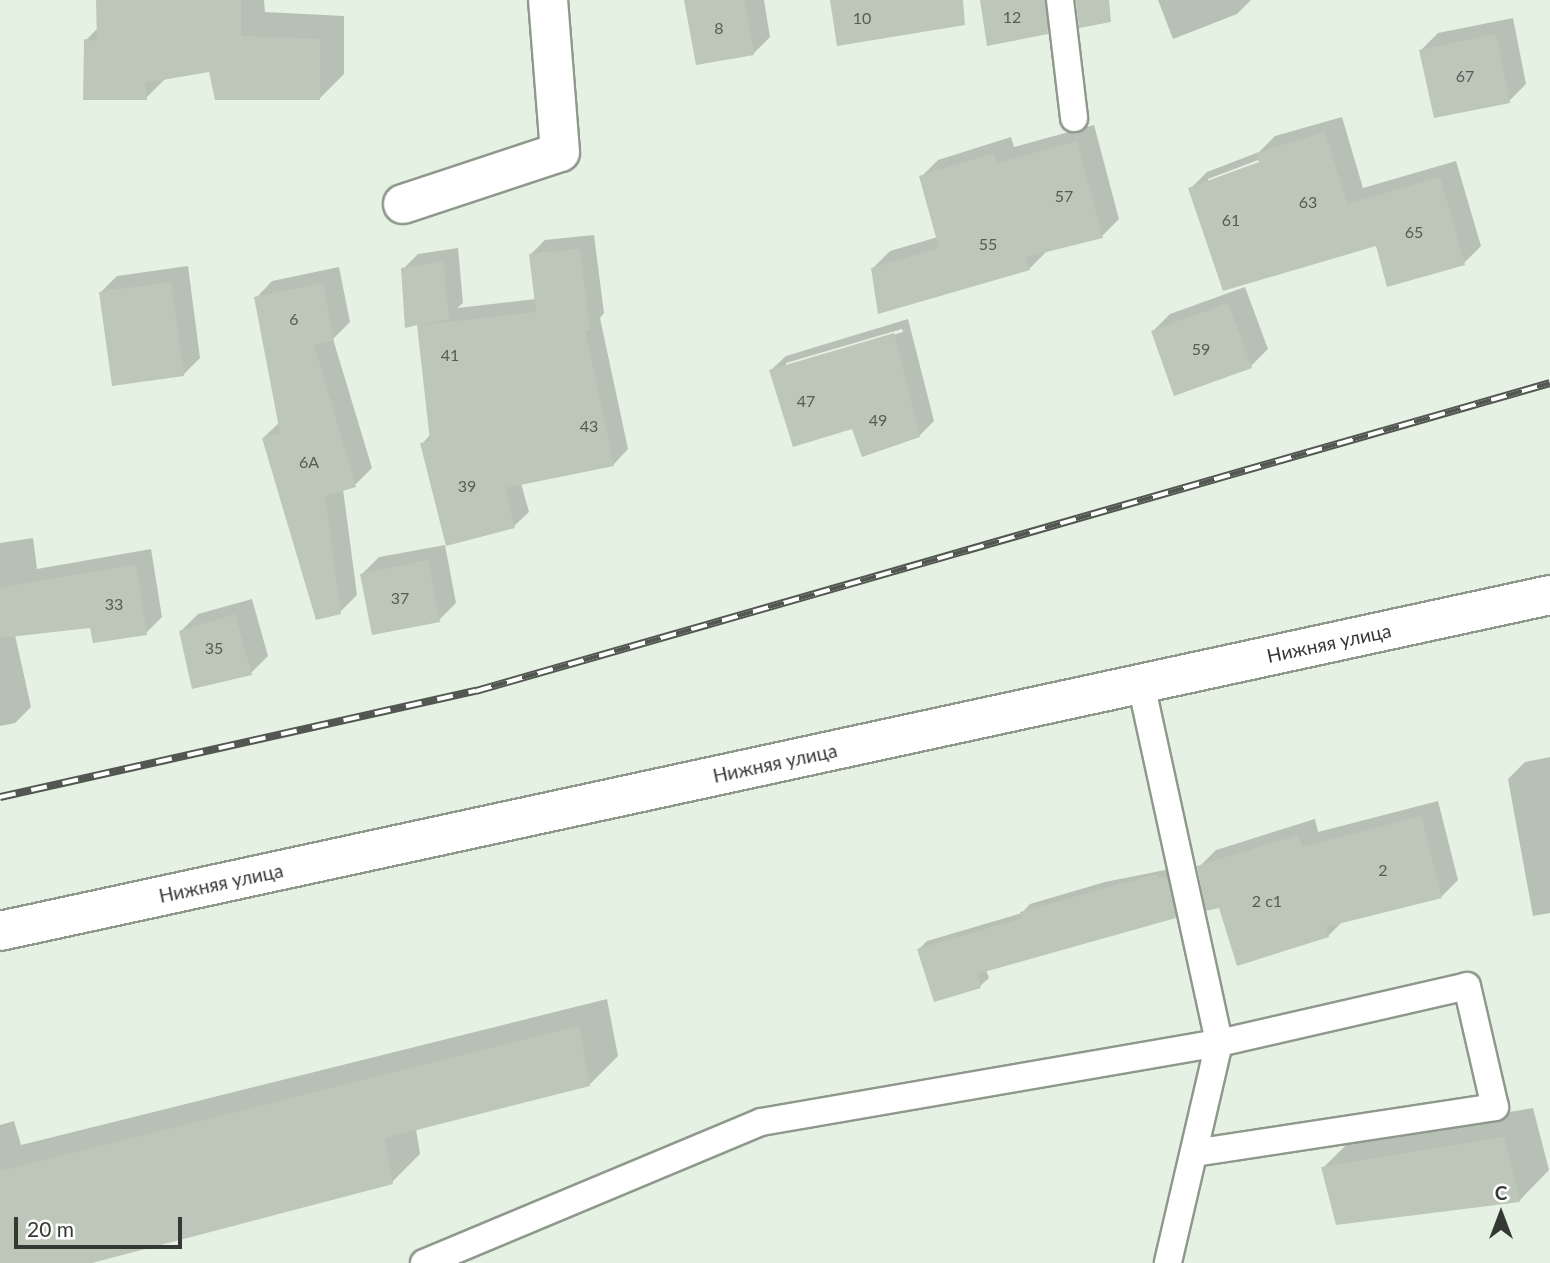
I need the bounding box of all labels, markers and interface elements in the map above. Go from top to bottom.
house number: 12 [1003,7,1021,27]
house number: 10 [853,8,871,28]
house number: 8 [714,18,724,38]
house number: 67 [1456,66,1474,86]
house number: 57 [1055,186,1073,206]
house number: 63 [1299,192,1317,212]
house number: 61 [1222,210,1240,230]
house number: 65 [1405,222,1423,242]
house number: 55 [979,234,997,254]
house number: 6 [289,309,299,329]
house number: 59 [1192,339,1210,359]
house number: 41 [441,345,459,365]
house number: 47 [797,391,815,411]
house number: 49 [869,410,887,430]
house number: 43 [580,416,598,436]
house number: 6А [299,452,319,472]
house number: 39 [458,476,476,496]
house number: 37 [391,588,409,608]
house number: 33 [105,594,123,614]
street label: Нижняя улица [1265,619,1393,667]
house number: 35 [205,638,223,658]
street label: Нижняя улица [711,739,839,787]
street label: Нижняя улица [157,859,285,907]
house number: 2 [1378,860,1388,880]
house number: 2 с1 [1252,891,1282,911]
north arrow [1466,1179,1536,1249]
text: С [1495,1181,1507,1204]
scale bar [18,1204,186,1248]
text: 20 m [27,1216,74,1241]

